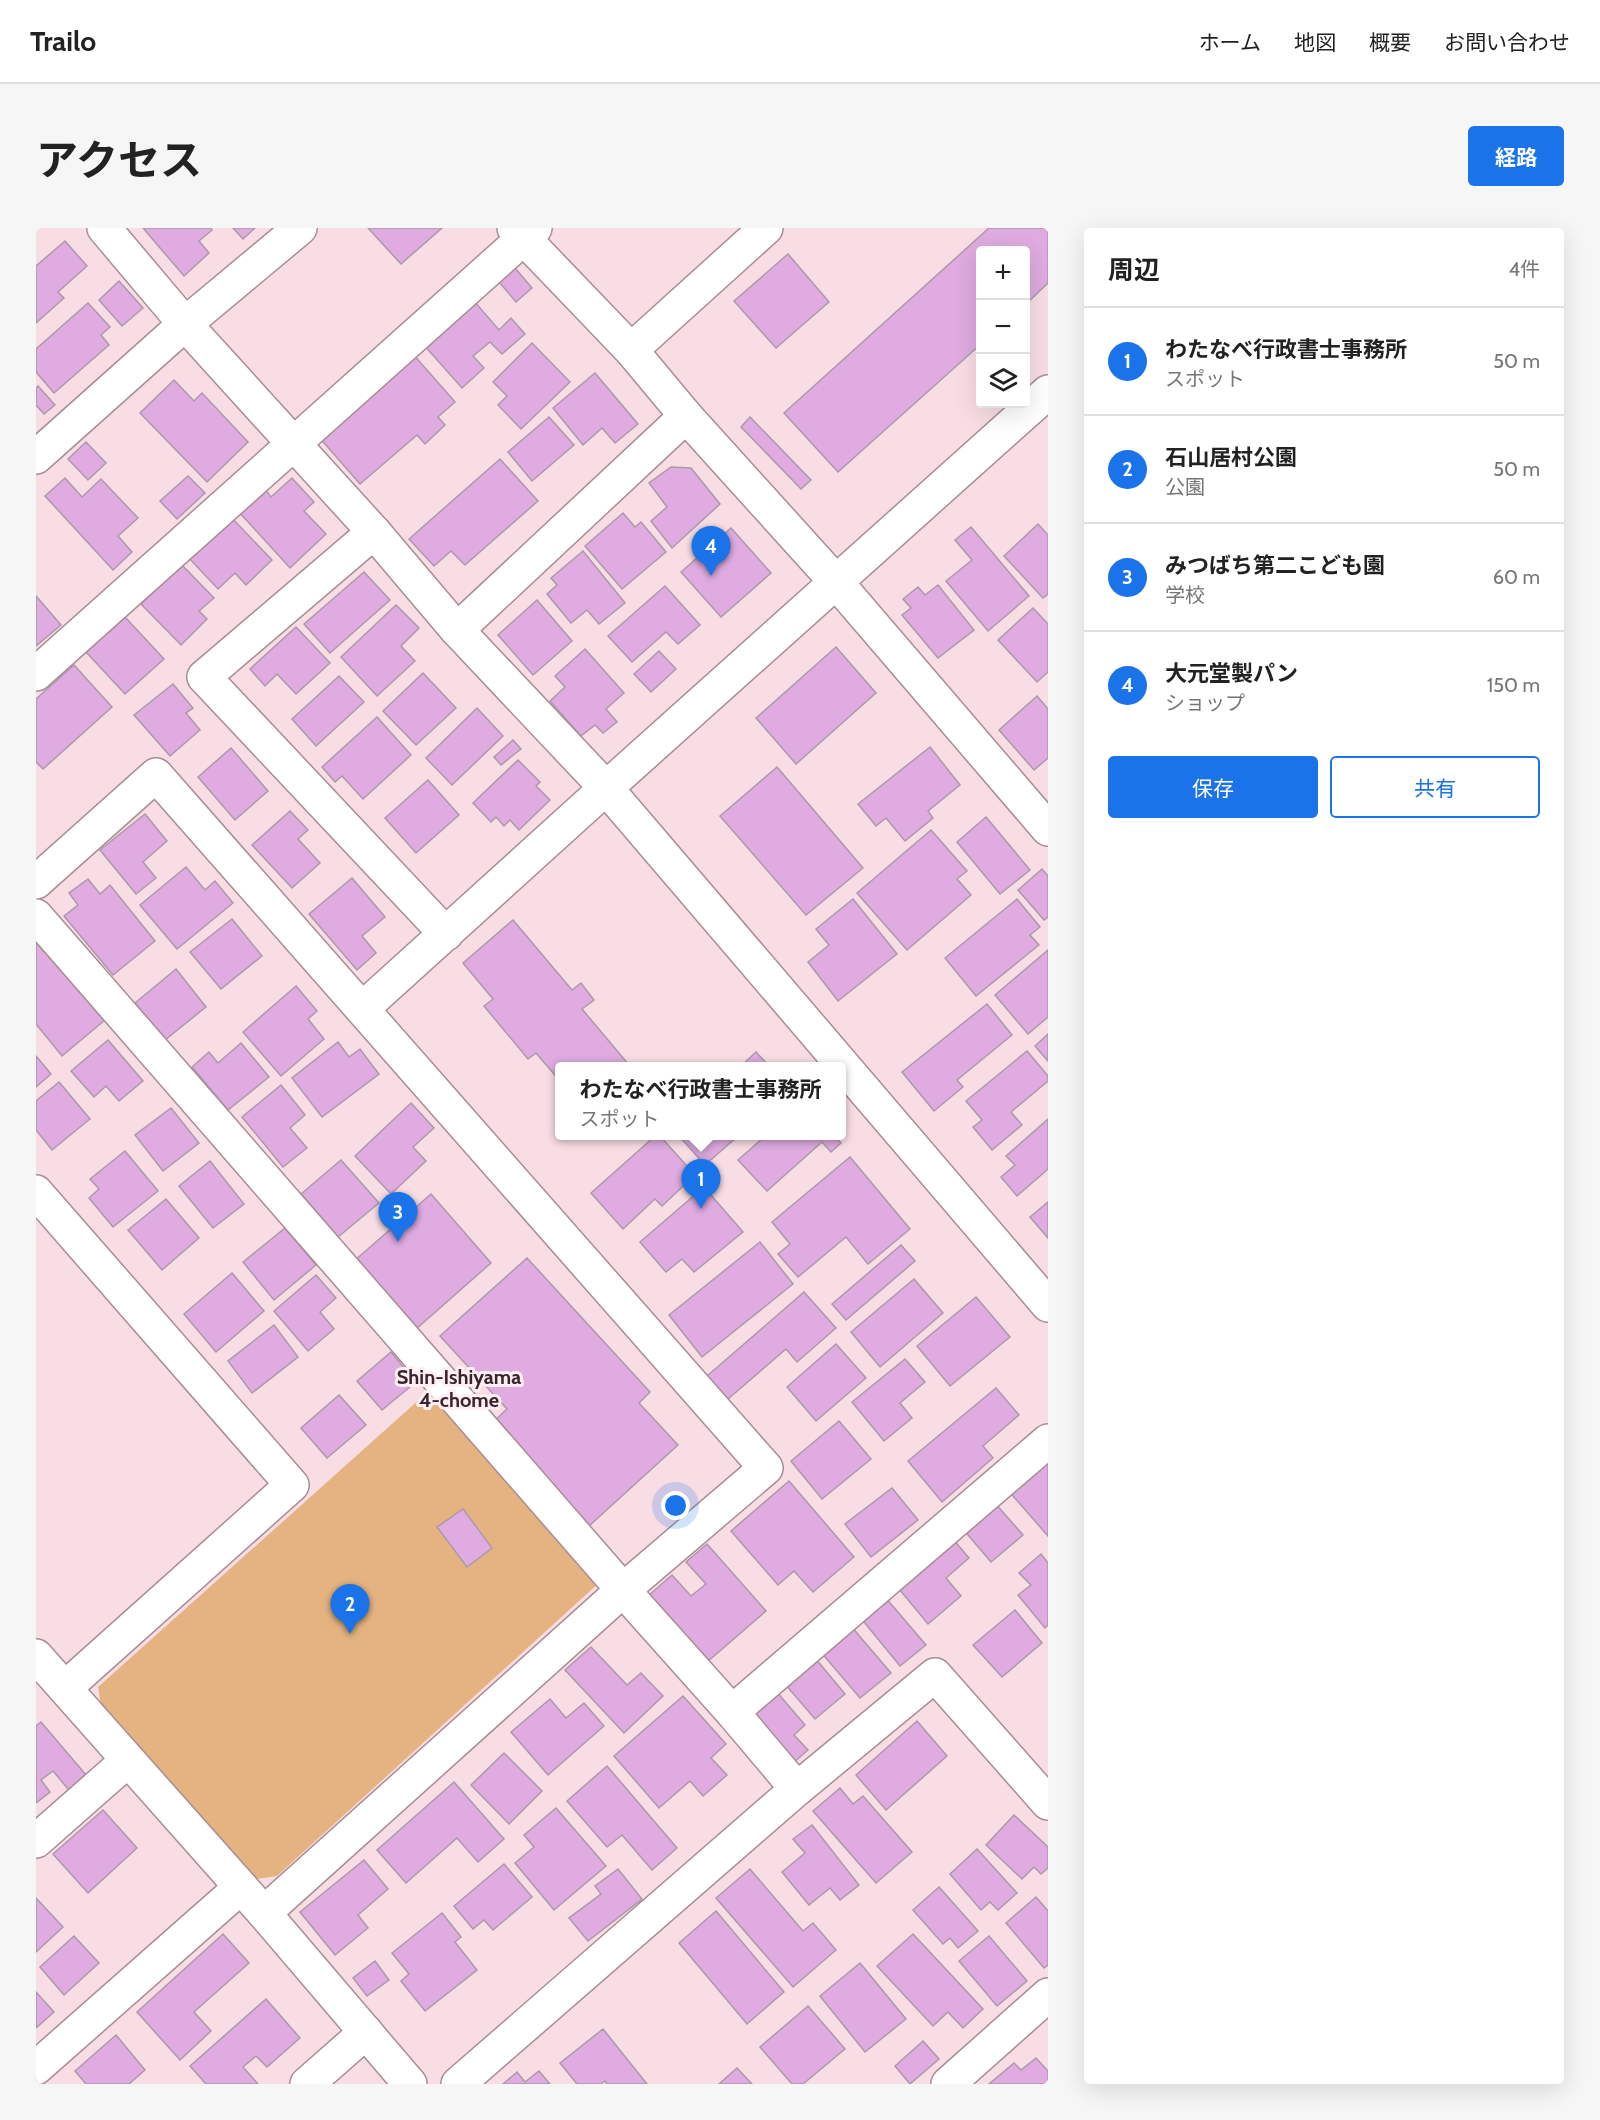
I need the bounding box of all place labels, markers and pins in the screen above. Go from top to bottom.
pin: 4 [692,526,730,576]
pin: 1 [682,1160,720,1209]
pin: 3 [378,1192,418,1242]
pin: 2 [330,1584,370,1634]

